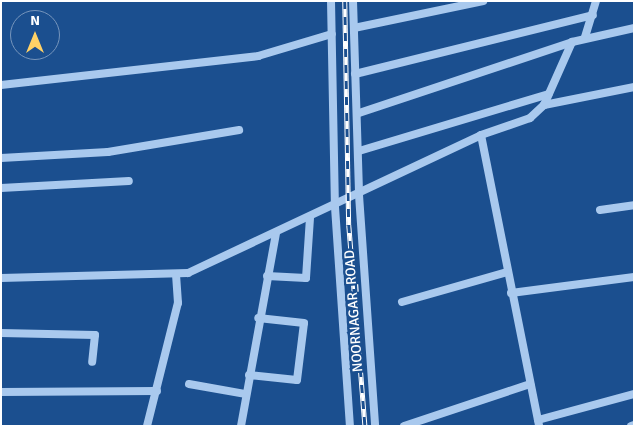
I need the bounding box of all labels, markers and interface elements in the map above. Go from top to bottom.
north arrow [10,10,60,60]
text: N [30,12,40,29]
street label: NOORNAGAR_ROAD [341,249,367,373]

